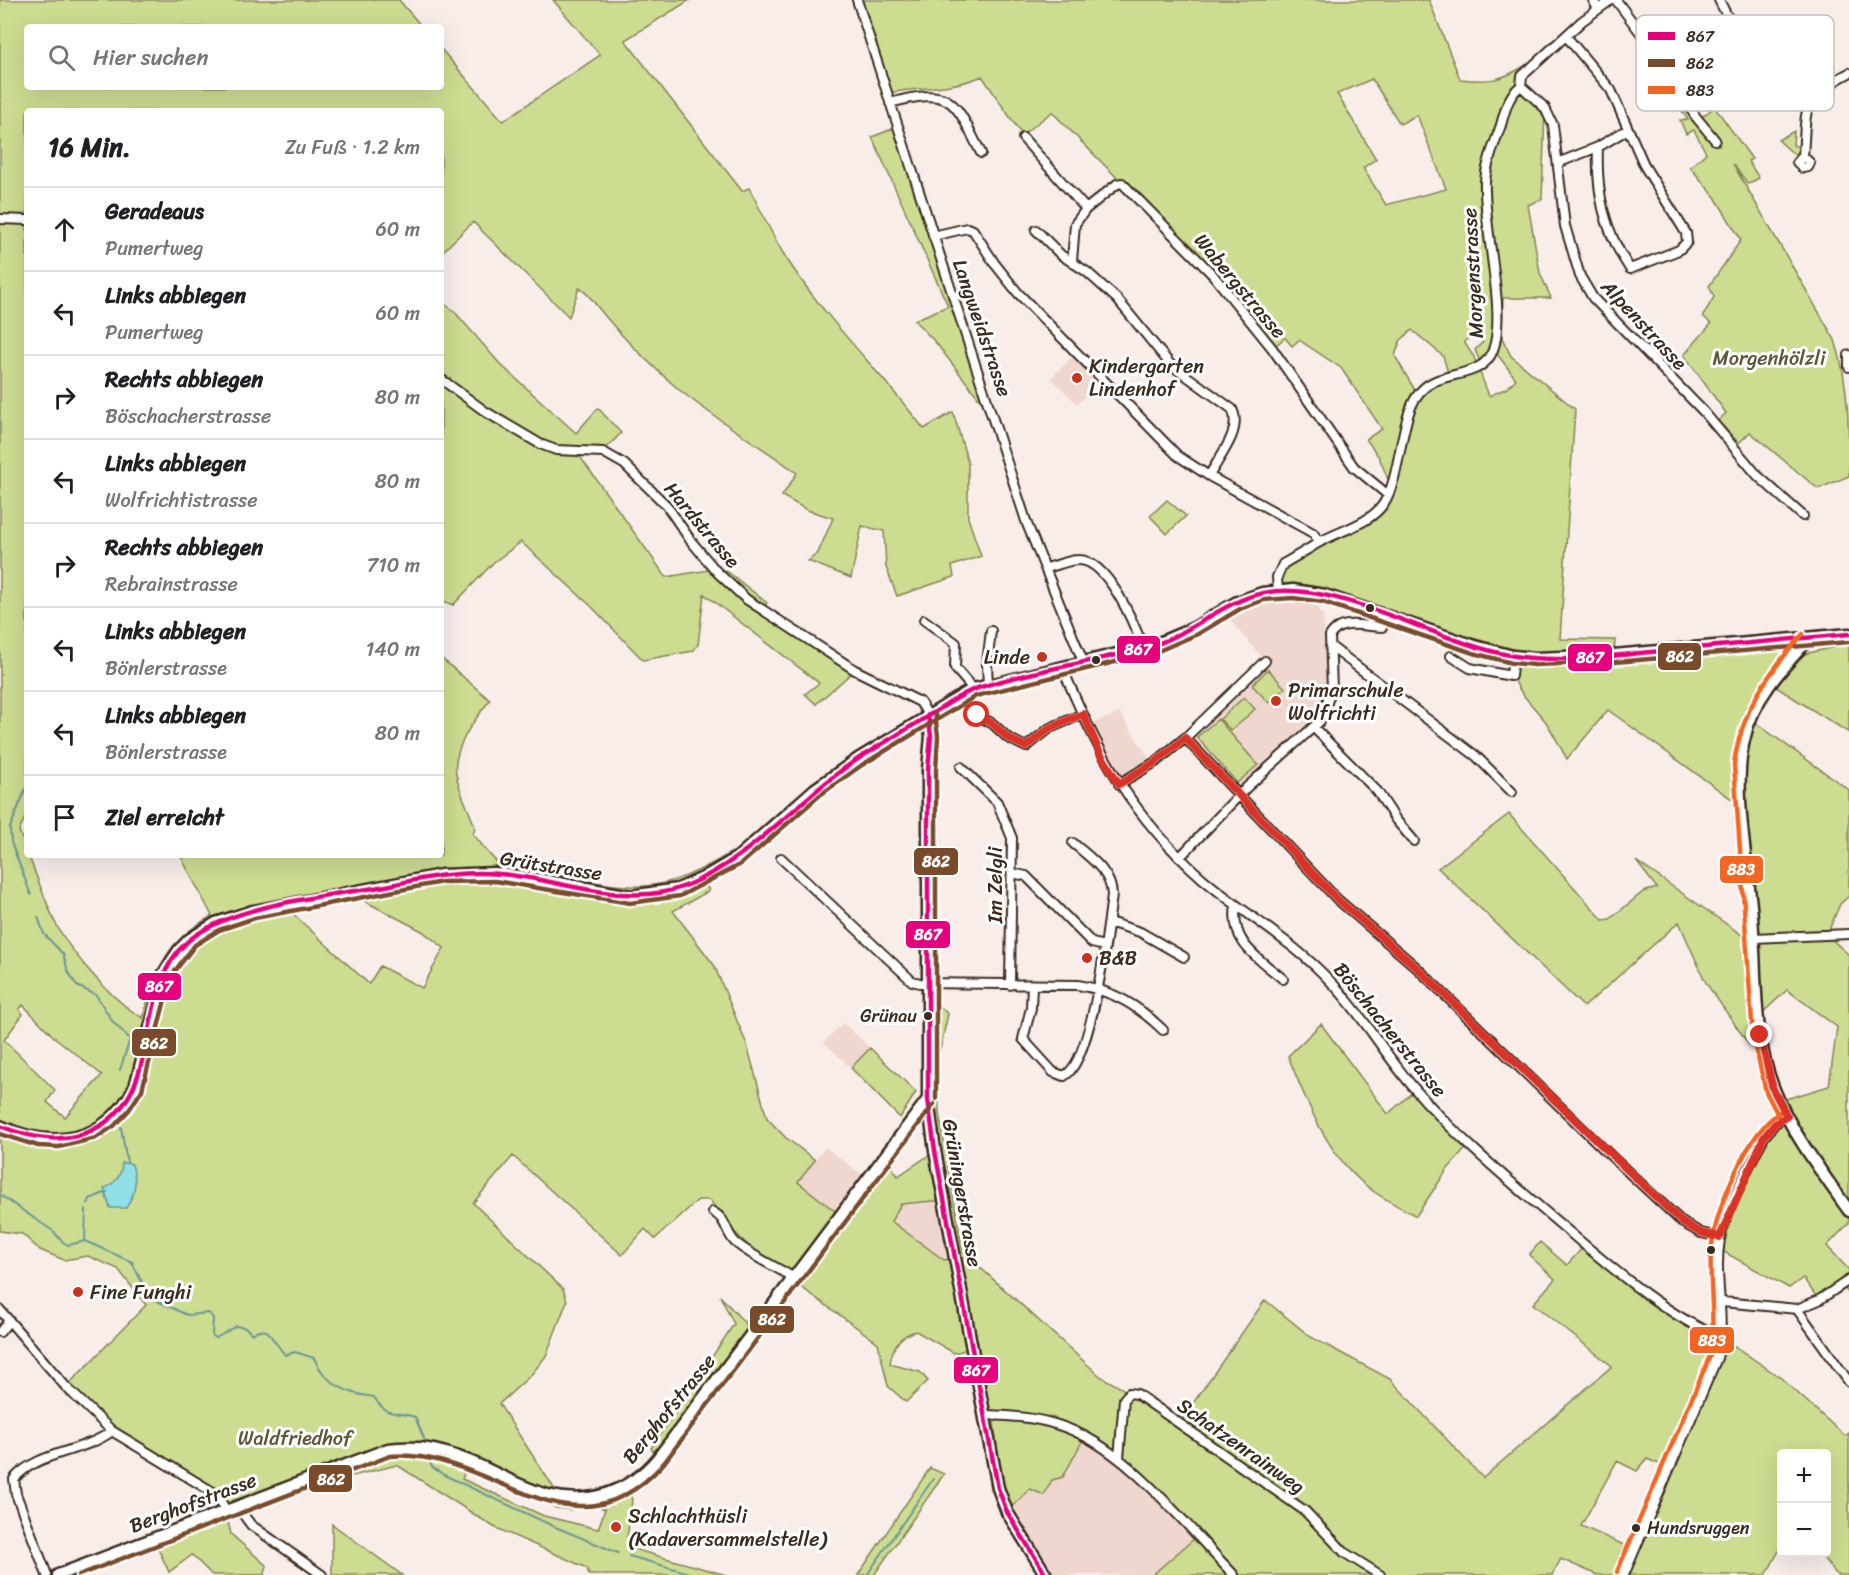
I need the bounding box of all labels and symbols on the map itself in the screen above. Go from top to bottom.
legend [1636,15,1834,111]
text: 867 [1686,22,1715,51]
text: 862 [1686,49,1714,78]
text: 883 [1686,76,1714,105]
street label: Morgenstrasse [1452,207,1494,339]
street label: Wabergstrasse [1185,225,1295,347]
street label: Langweidstrasse [942,254,1022,402]
street label: Alpenstrasse [1591,270,1696,379]
park label: Morgenhölzli [1713,341,1827,376]
place label: Kindergarten Lindenhof [1089,349,1204,407]
marker: Kindergarten Lindenhof [1070,371,1084,385]
street label: Hardstrasse [655,473,749,577]
unlabelled marker [1364,602,1376,614]
line badge: 867 [1116,635,1161,664]
text: 867 [1123,635,1154,664]
place label: Linde [984,640,1030,675]
line badge: 862 [1657,642,1702,671]
text: 862 [1665,642,1695,671]
line badge: 867 [1567,643,1613,672]
text: 867 [1575,643,1606,672]
marker: Linde [1035,650,1049,664]
unlabelled marker [1090,654,1102,666]
place label: Primarschule Wolfrichti [1288,673,1404,731]
marker: Primarschule Wolfrichti [1269,694,1283,708]
route start [963,701,989,727]
street label: Grütstrasse [497,841,605,891]
street label: Im Zelgli [978,845,1013,924]
line badge: 862 [913,847,959,876]
text: 862 [921,847,951,876]
line badge: 883 [1719,855,1764,884]
text: 883 [1726,855,1755,884]
line badge: 867 [905,920,951,949]
text: 867 [913,920,944,949]
place label: B&B [1099,941,1137,976]
marker: B&B [1080,951,1094,965]
street label: Böschacherstrasse [1324,954,1456,1106]
line badge: 867 [137,972,182,1001]
text: 867 [144,972,175,1001]
place label: Grünau [860,1000,917,1032]
marker: Grünau [922,1010,934,1022]
route end [1746,1021,1772,1047]
line badge: 862 [131,1028,177,1057]
text: 862 [139,1029,169,1058]
street label: Grüningerstrasse [932,1116,992,1270]
unlabelled marker [1705,1244,1717,1256]
place label: Fine Funghi [90,1275,193,1310]
marker: Fine Funghi [71,1285,85,1299]
line badge: 862 [749,1305,795,1334]
text: 862 [757,1305,787,1334]
line badge: 883 [1689,1326,1735,1354]
text: 883 [1697,1326,1726,1355]
street label: Berghofstrasse [613,1346,725,1472]
line badge: 867 [953,1356,999,1384]
text: 867 [961,1356,992,1385]
street label: Schatzenrainweg [1169,1389,1313,1503]
park label: Waldfriedhof [238,1421,355,1456]
street label: Berghofstrasse [124,1463,262,1543]
line badge: 862 [308,1464,353,1493]
text: 862 [316,1465,346,1494]
place label: Schlachthüsli (Kadaversammelstelle) [628,1499,828,1557]
place label: Hundsruggen [1647,1512,1750,1544]
marker: Schlachthüsli (Kadaversammelstelle) [609,1520,623,1534]
marker: Hundsruggen [1630,1522,1642,1534]

